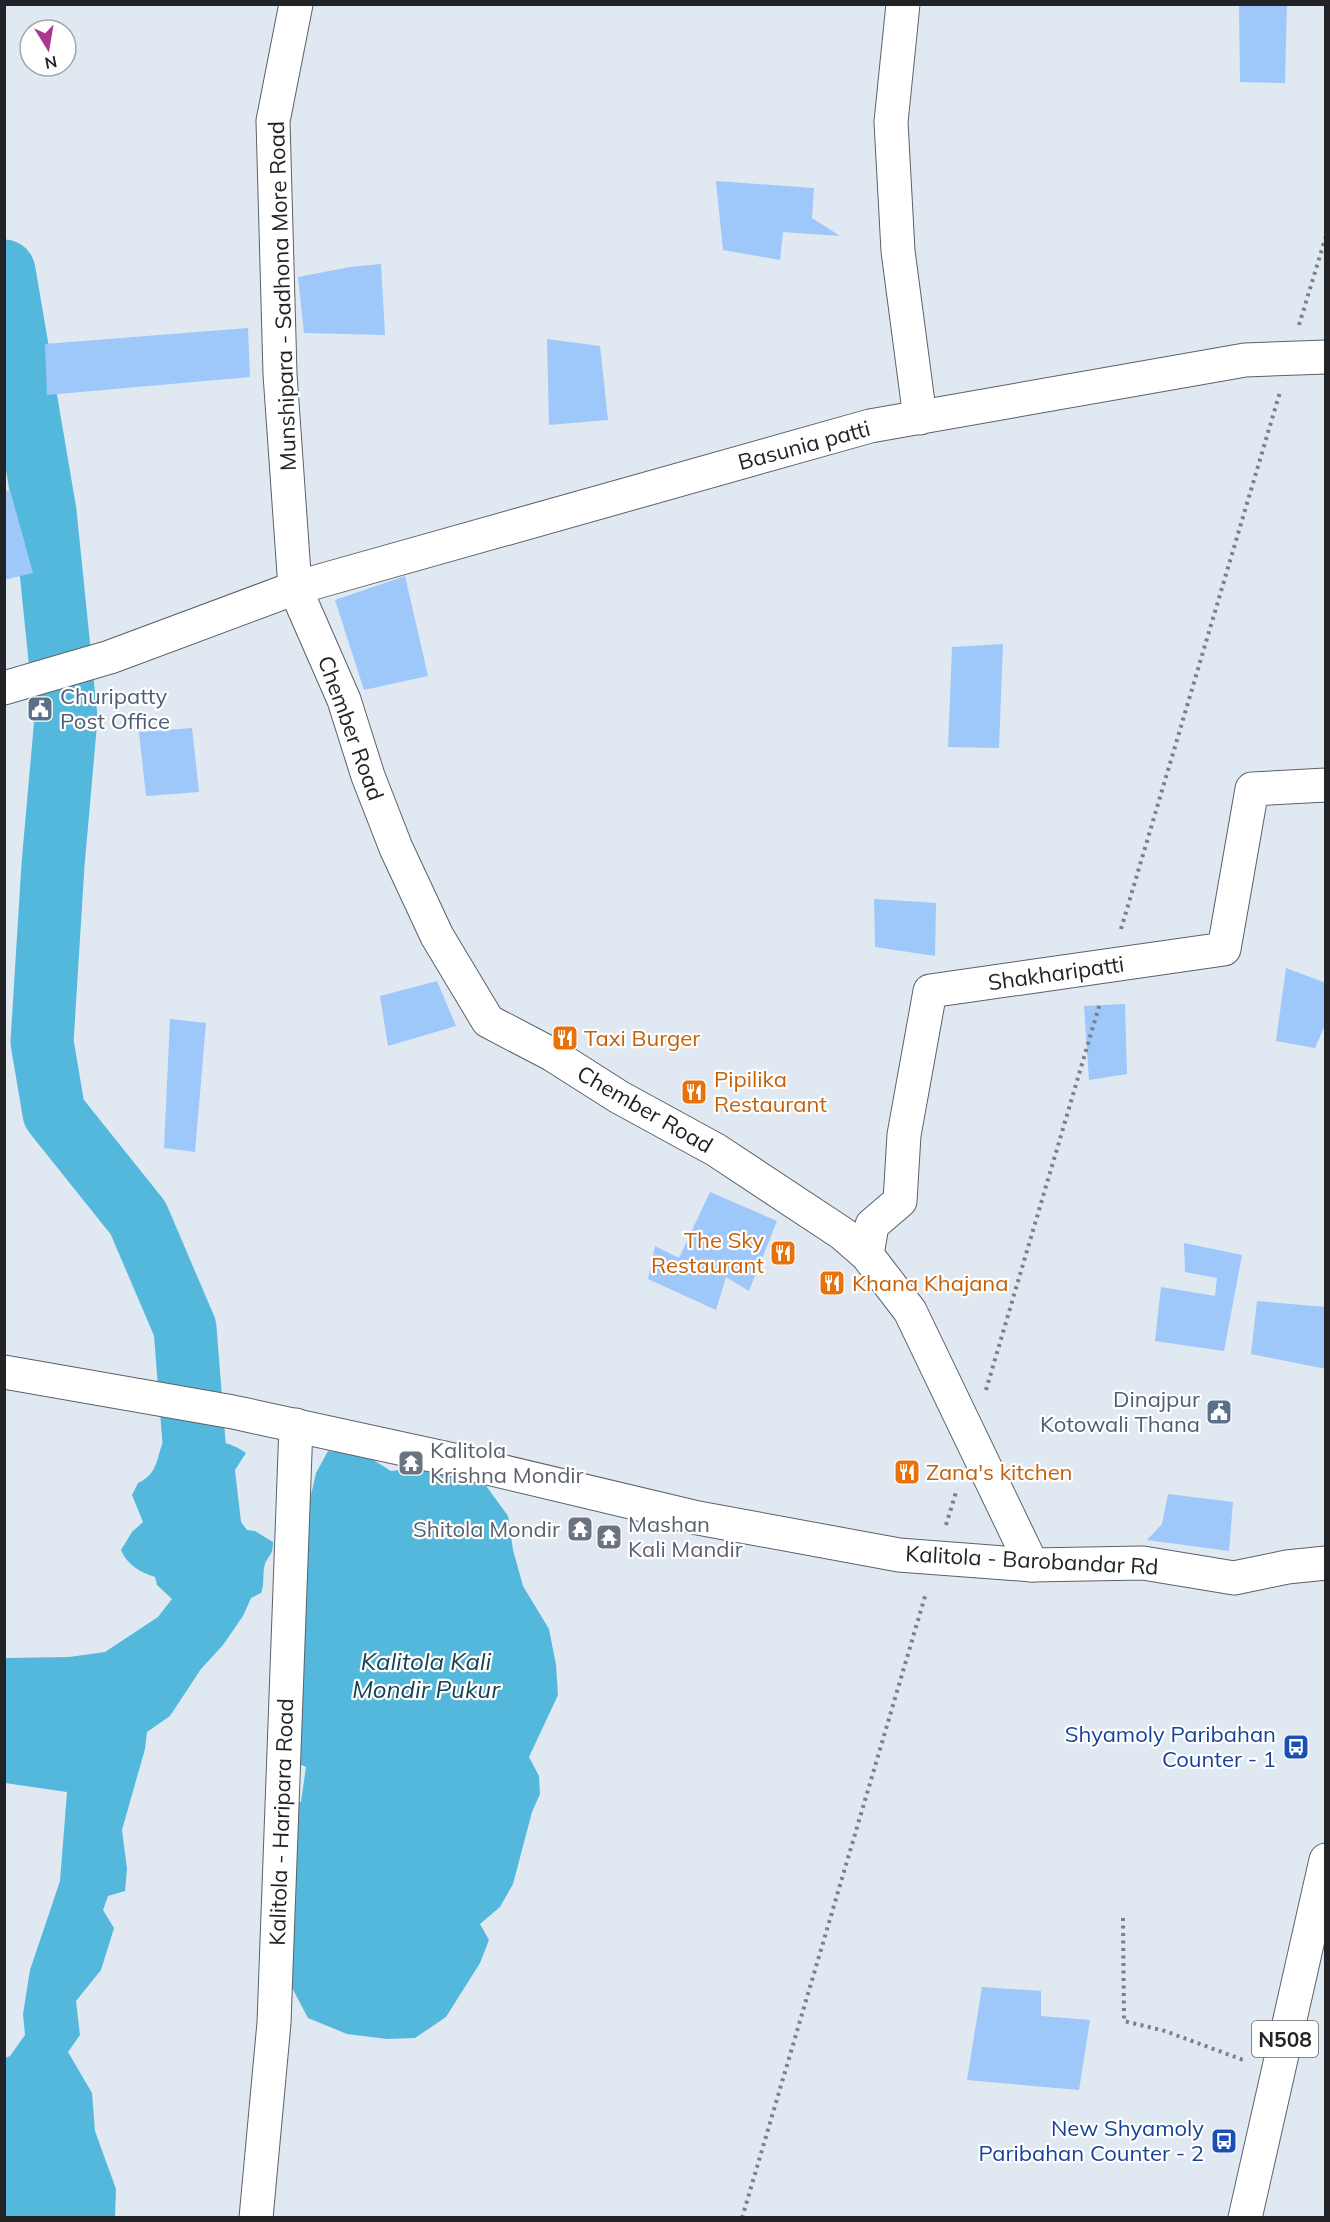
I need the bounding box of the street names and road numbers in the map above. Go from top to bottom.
street label: Munshipara - Sadhona More Road [262,121,302,471]
street label: Basunia patti [735,414,873,476]
street label: Chember Road [312,652,390,804]
street label: Shakharipatti [986,950,1126,996]
street label: Chember Road [572,1059,718,1159]
street label: Kalitola - Barobandar Rd [905,1539,1159,1581]
street label: Kalitola - Haripara Road [263,1698,299,1946]
road number: N508 [1252,2021,1318,2057]

